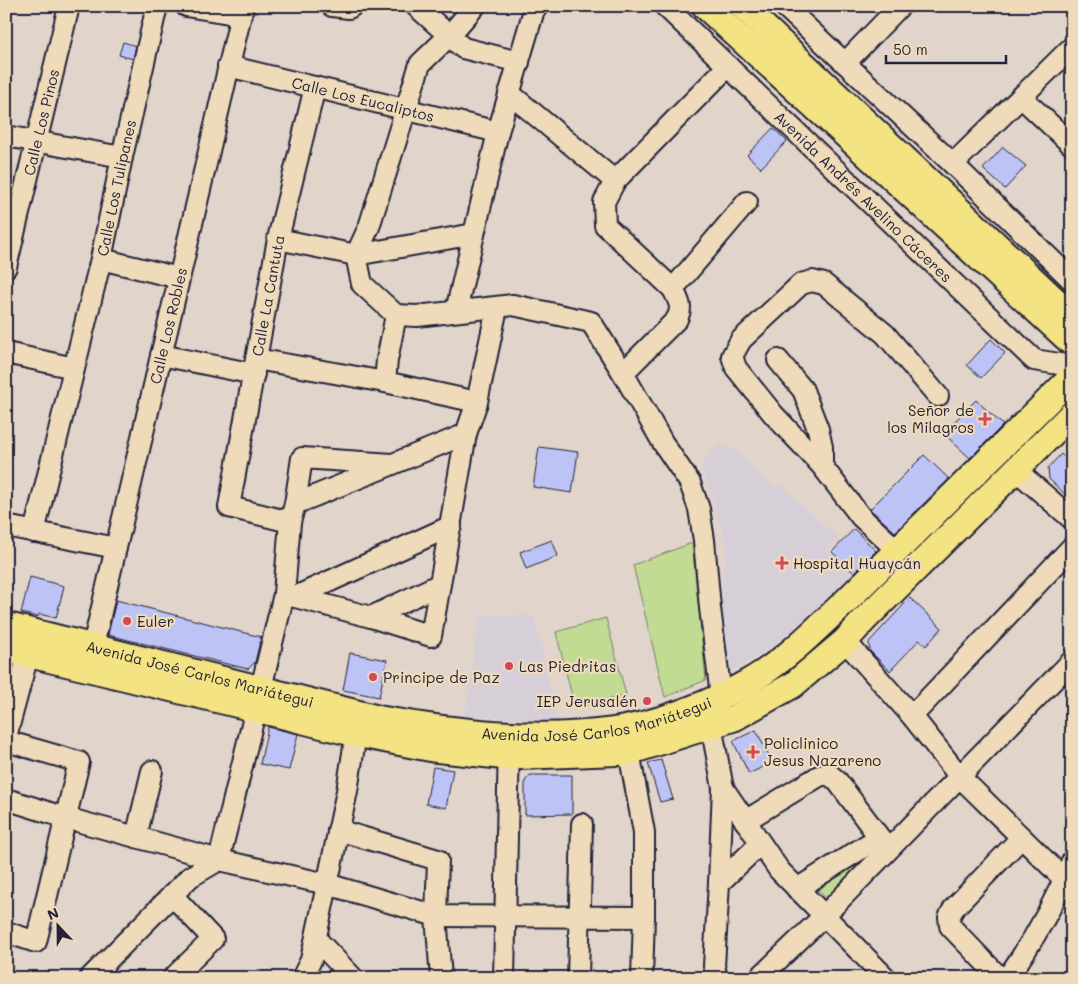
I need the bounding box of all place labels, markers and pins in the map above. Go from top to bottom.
place label: Señor de los Milagros [887,400,974,437]
marker: Señor de los Milagros [978,412,992,426]
place label: Hospital Huaycán [793,553,921,573]
marker: Hospital Huaycán [775,556,789,570]
place label: Euler [137,611,174,631]
marker: Euler [121,615,133,627]
place label: Las Piedritas [519,656,616,676]
marker: Las Piedritas [503,660,515,672]
place label: Principe de Paz [383,667,500,687]
marker: Principe de Paz [367,671,379,683]
place label: IEP Jerusalén [537,691,637,711]
marker: IEP Jerusalén [641,695,653,707]
place label: Policlinico Jesus Nazareno [764,733,881,770]
marker: Policlinico Jesus Nazareno [746,745,760,759]

